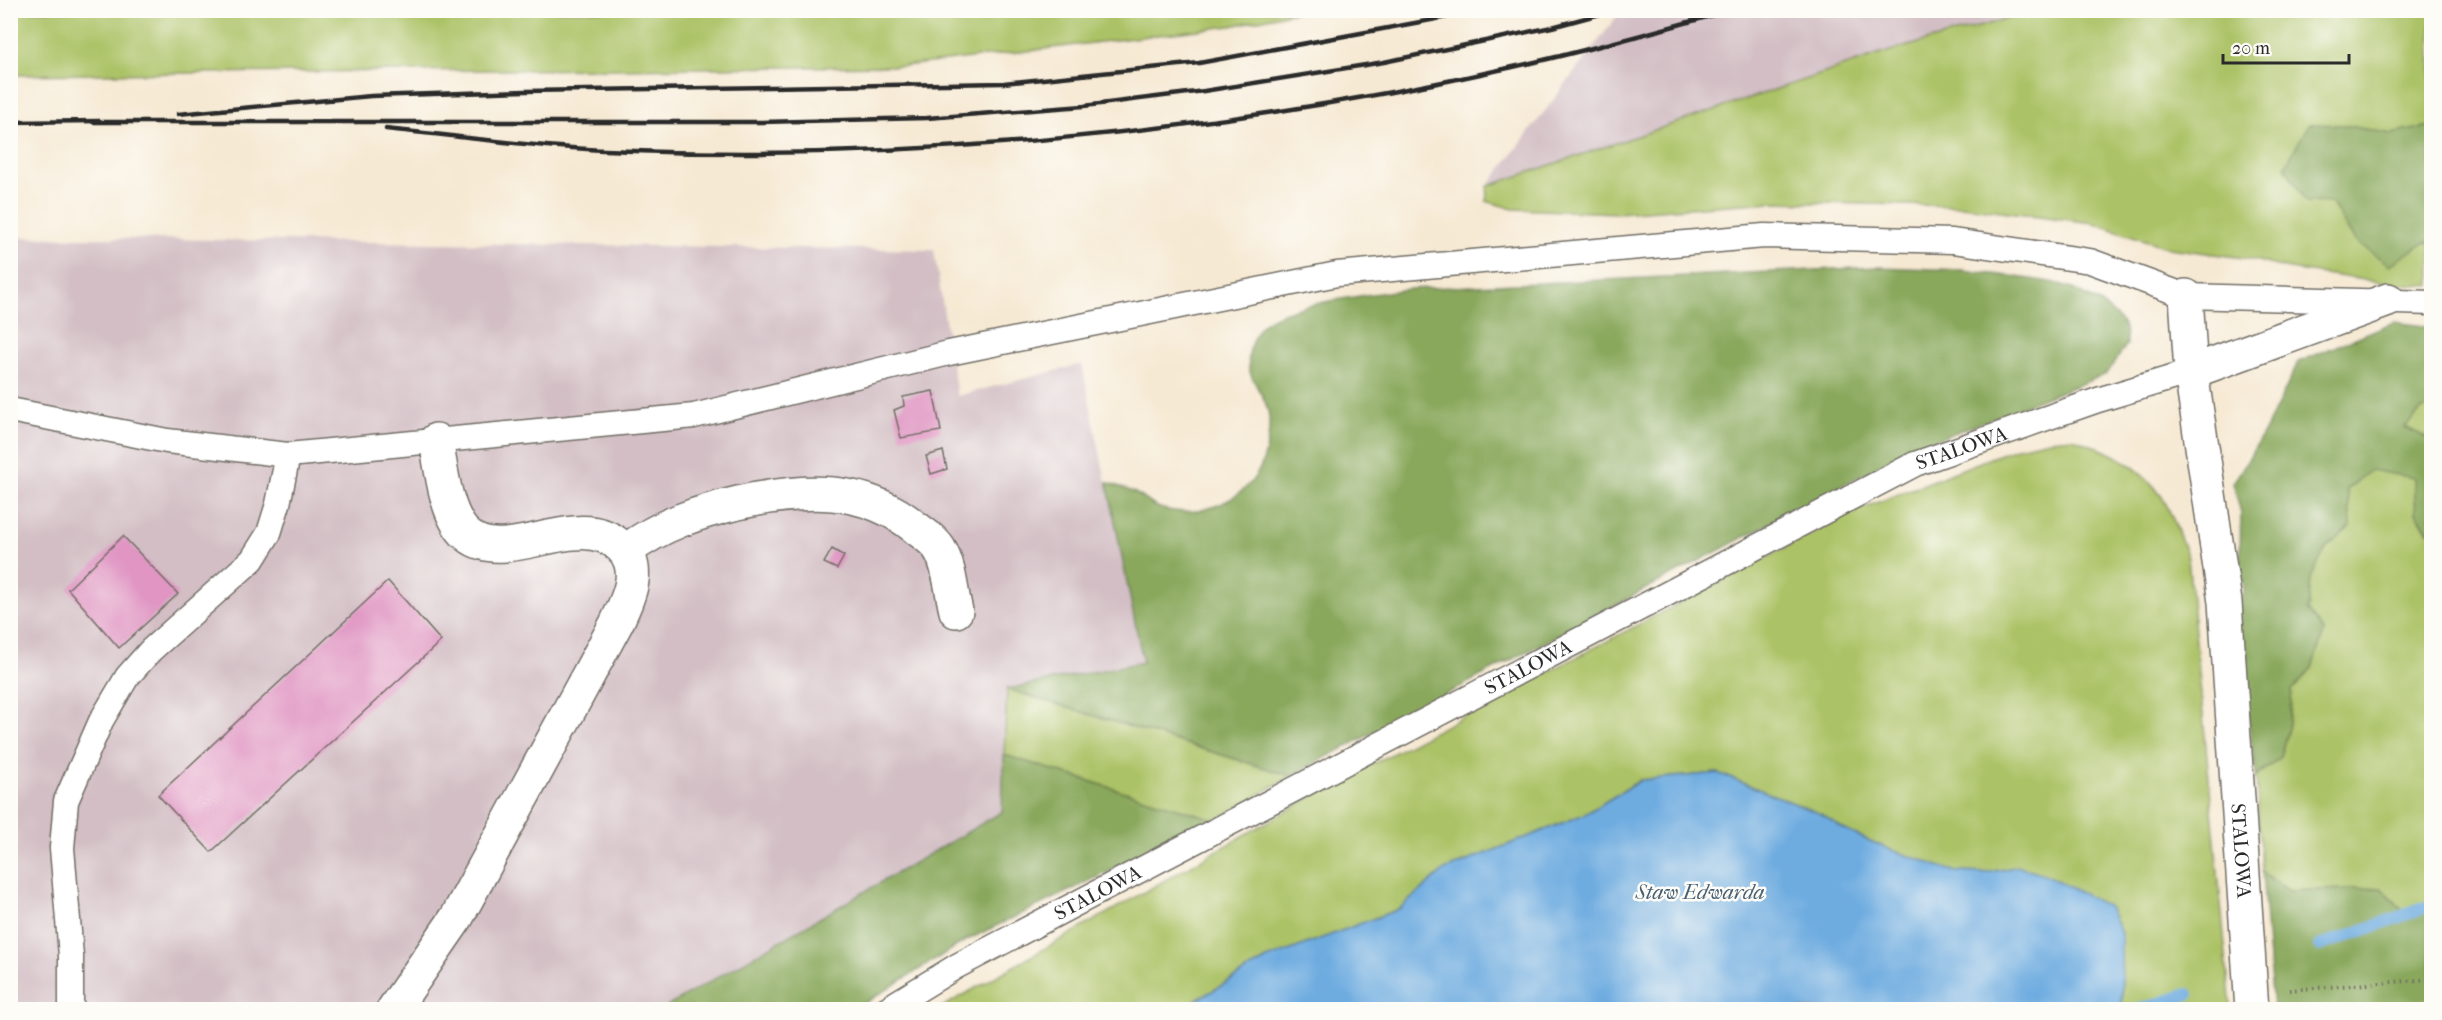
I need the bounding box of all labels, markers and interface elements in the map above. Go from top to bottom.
scale bar [2223,27,2349,65]
text: 20 m [2232,38,2270,59]
street label: STALOWA [1913,421,2011,474]
street label: STALOWA [1481,634,1576,699]
street label: STALOWA [2227,803,2256,900]
street label: STALOWA [1050,860,1146,925]
water label: Staw Edwarda [1635,880,1765,904]

